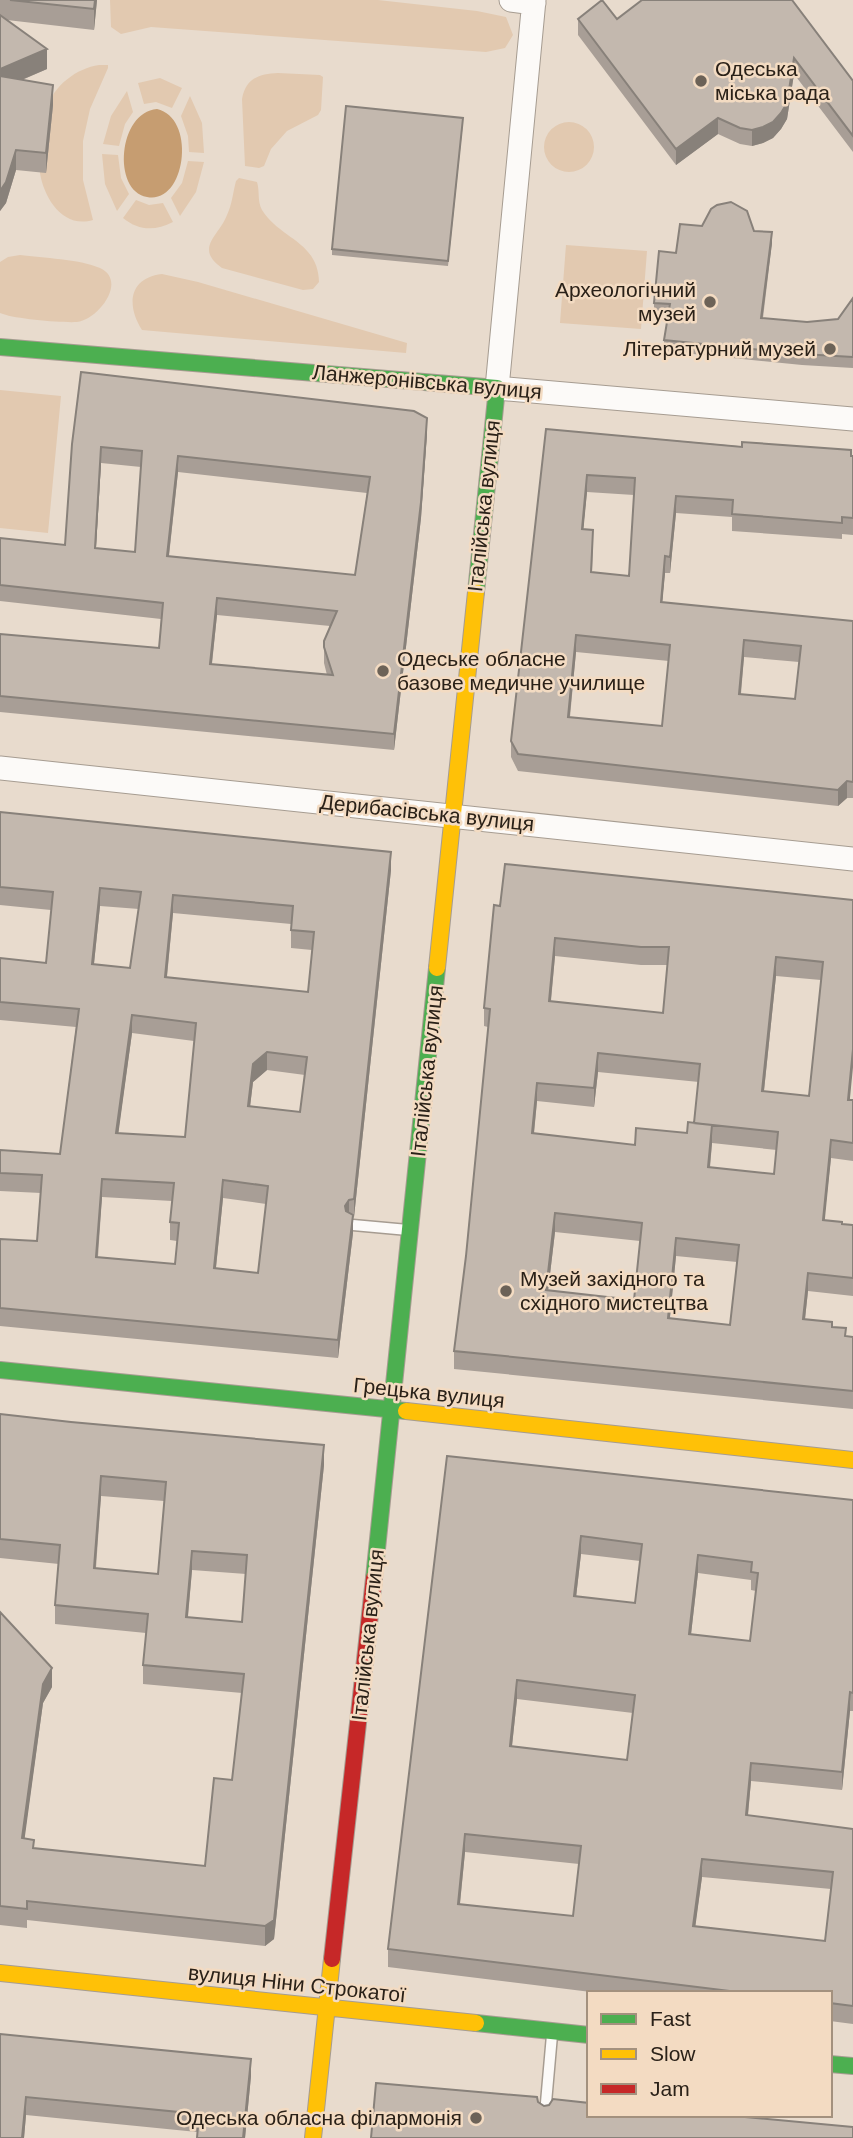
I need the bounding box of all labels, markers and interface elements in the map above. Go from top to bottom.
place label: Одеська міська рада [715,57,830,104]
marker: Одеська міська рада [693,73,709,89]
place label: Археологічний музей [555,278,696,325]
marker: Археологічний музей [702,294,718,310]
place label: Літературний музей [623,337,816,360]
marker: Літературний музей [822,341,838,357]
street label: Ланжеронівська вулиця [311,360,543,403]
street label: Італійська вулиця [463,419,504,593]
place label: Одеське обласне базове медичне училище [397,647,645,694]
marker: Одеське обласне базове медичне училище [375,663,391,679]
street label: Дерибасівська вулиця [319,790,535,835]
street label: Італійська вулиця [406,984,447,1158]
place label: Музей західного та східного мистецтва [520,1267,708,1314]
marker: Музей західного та східного мистецтва [498,1283,514,1299]
street label: Грецька вулиця [352,1373,506,1412]
street label: Італійська вулиця [347,1548,388,1722]
street label: вулиця Ніни Строкатої [187,1961,407,2006]
legend [587,1991,832,2117]
text: Fast [650,2007,691,2030]
text: Slow [650,2042,696,2065]
text: Jam [650,2077,690,2100]
place label: Одеська обласна філармонія [176,2106,462,2129]
marker: Одеська обласна філармонія [468,2110,484,2126]

